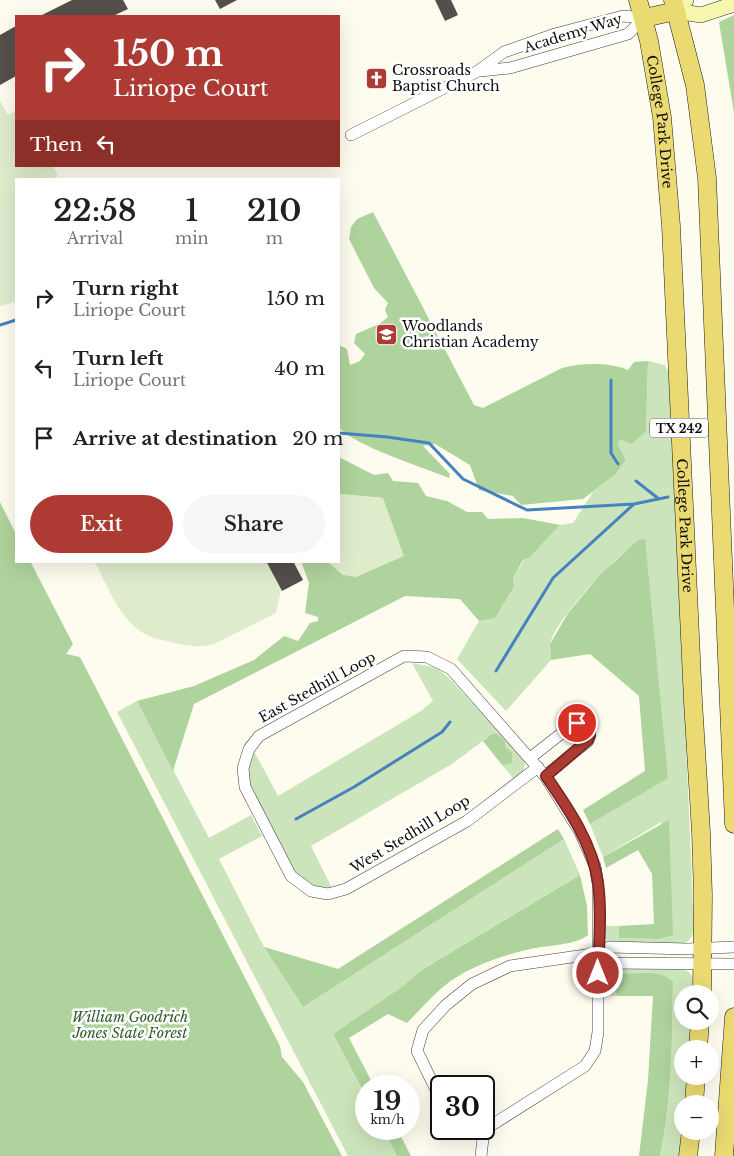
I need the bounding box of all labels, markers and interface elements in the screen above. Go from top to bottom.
street label: Academy Way [521,10,624,57]
text: 150 m [113,32,224,75]
icon: right [30,35,95,100]
street label: College Park Drive [643,54,677,189]
place label: Crossroads Baptist Church [392,61,500,95]
church icon: Crossroads Baptist Church [364,66,388,90]
text: Liriope Court [113,75,268,102]
icon: left [92,130,120,158]
text: Then [30,133,82,156]
text: 22:58 [53,192,137,229]
text: 1 [185,192,198,229]
text: 210 [247,192,302,229]
text: Arrival [67,228,123,248]
text: min [175,228,209,248]
text: m [266,228,283,248]
text: Turn right [73,277,179,300]
icon: right [30,284,58,312]
text: 150 m [266,287,325,310]
text: Liriope Court [73,300,186,320]
place label: Woodlands Christian Academy [401,317,539,351]
school or university icon: Woodlands Christian Academy [374,322,398,346]
text: Turn left [73,347,164,370]
icon: left [30,354,58,382]
text: 40 m [274,357,325,380]
text: Liriope Court [73,370,186,390]
road number: TX 242 [650,418,708,438]
icon: arrive [30,424,58,452]
text: Arrive at destination [73,427,277,450]
text: 20 m [292,427,343,450]
street label: College Park Drive [673,458,697,593]
button: Exit [30,495,173,553]
button: Share [183,495,325,553]
street label: East Stedhill Loop [255,647,379,727]
pin [556,702,598,744]
icon: arrive [563,709,591,737]
street label: West Stedhill Loop [346,791,473,877]
position arrow [571,946,623,998]
map controls [674,985,719,1140]
button: search [674,985,719,1030]
park label: William Goodrich Jones State Forest [72,1008,188,1042]
button: + [674,1040,719,1085]
speed limit sign: 30 [430,1075,495,1140]
text: 19 [374,1086,401,1117]
button: − [674,1095,719,1140]
text: km/h [370,1112,405,1127]

